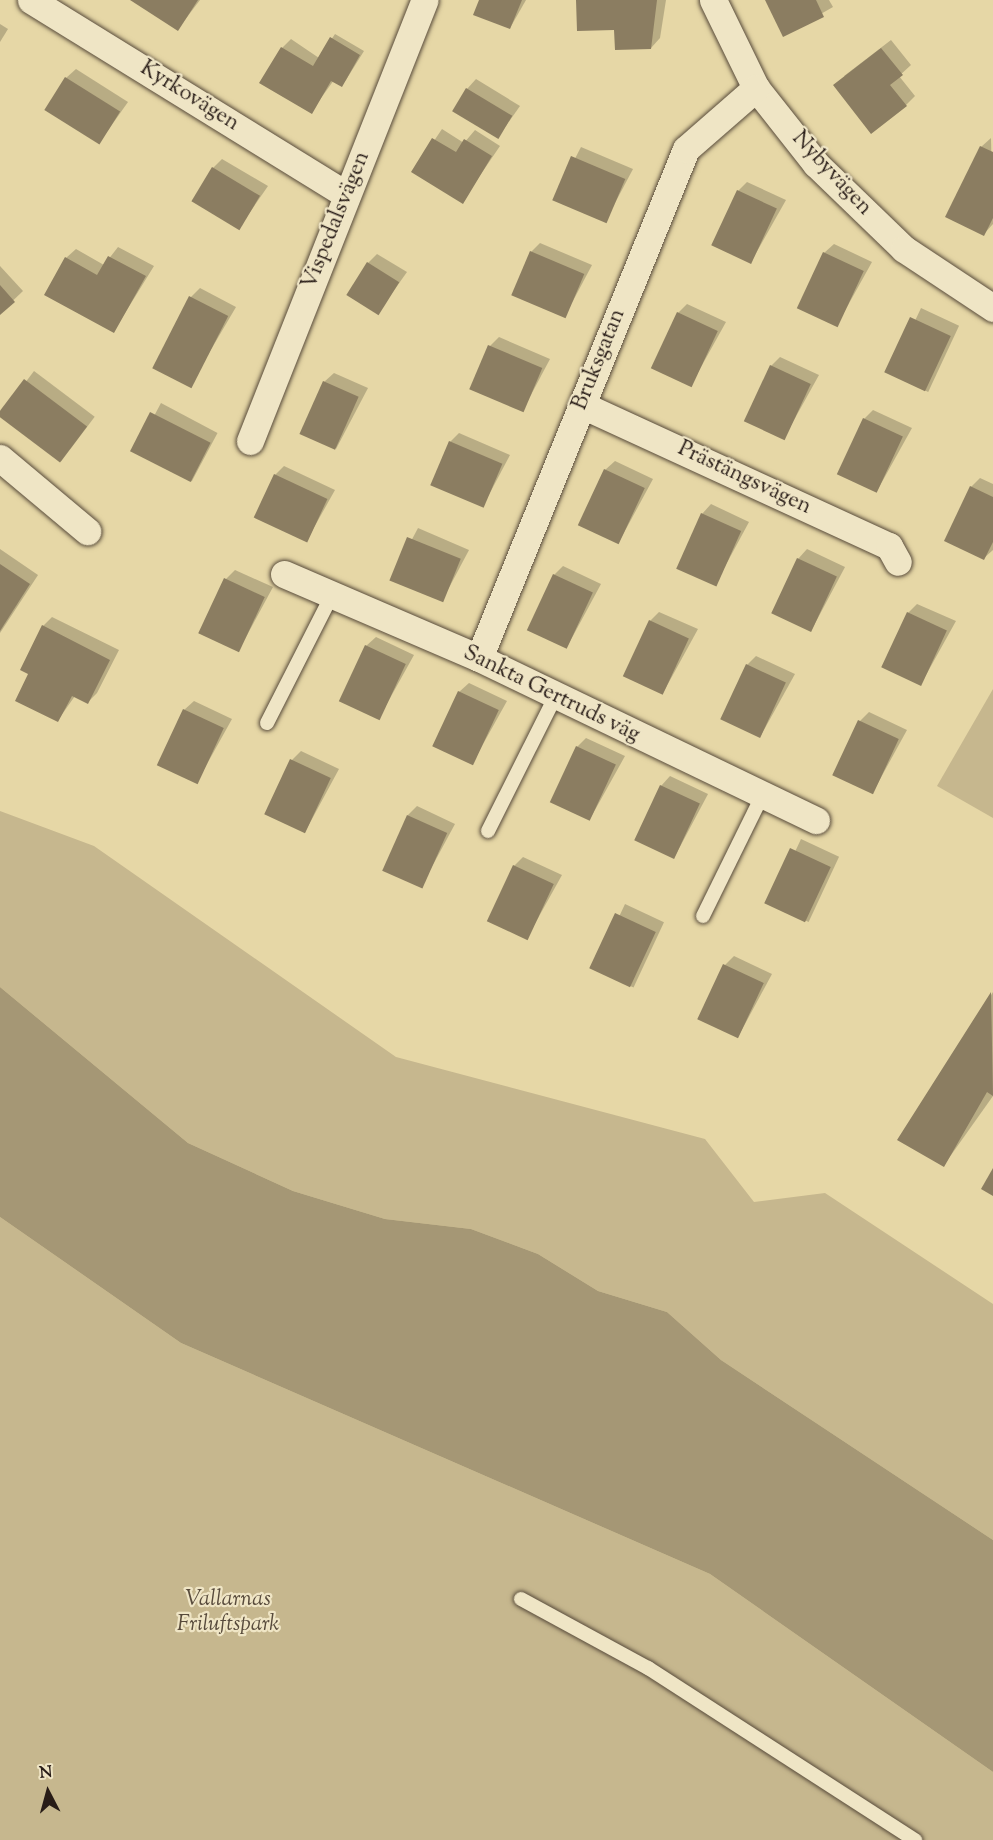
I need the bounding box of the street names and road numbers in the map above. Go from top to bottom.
street label: Kyrkovägen [135,56,243,138]
street label: Nybyvägen [785,126,877,222]
street label: Vispedalsvägen [297,148,377,294]
street label: Bruksgatan [568,306,632,414]
street label: Prästängsvägen [673,437,815,521]
street label: Sankta Gertruds väg [458,641,644,749]

